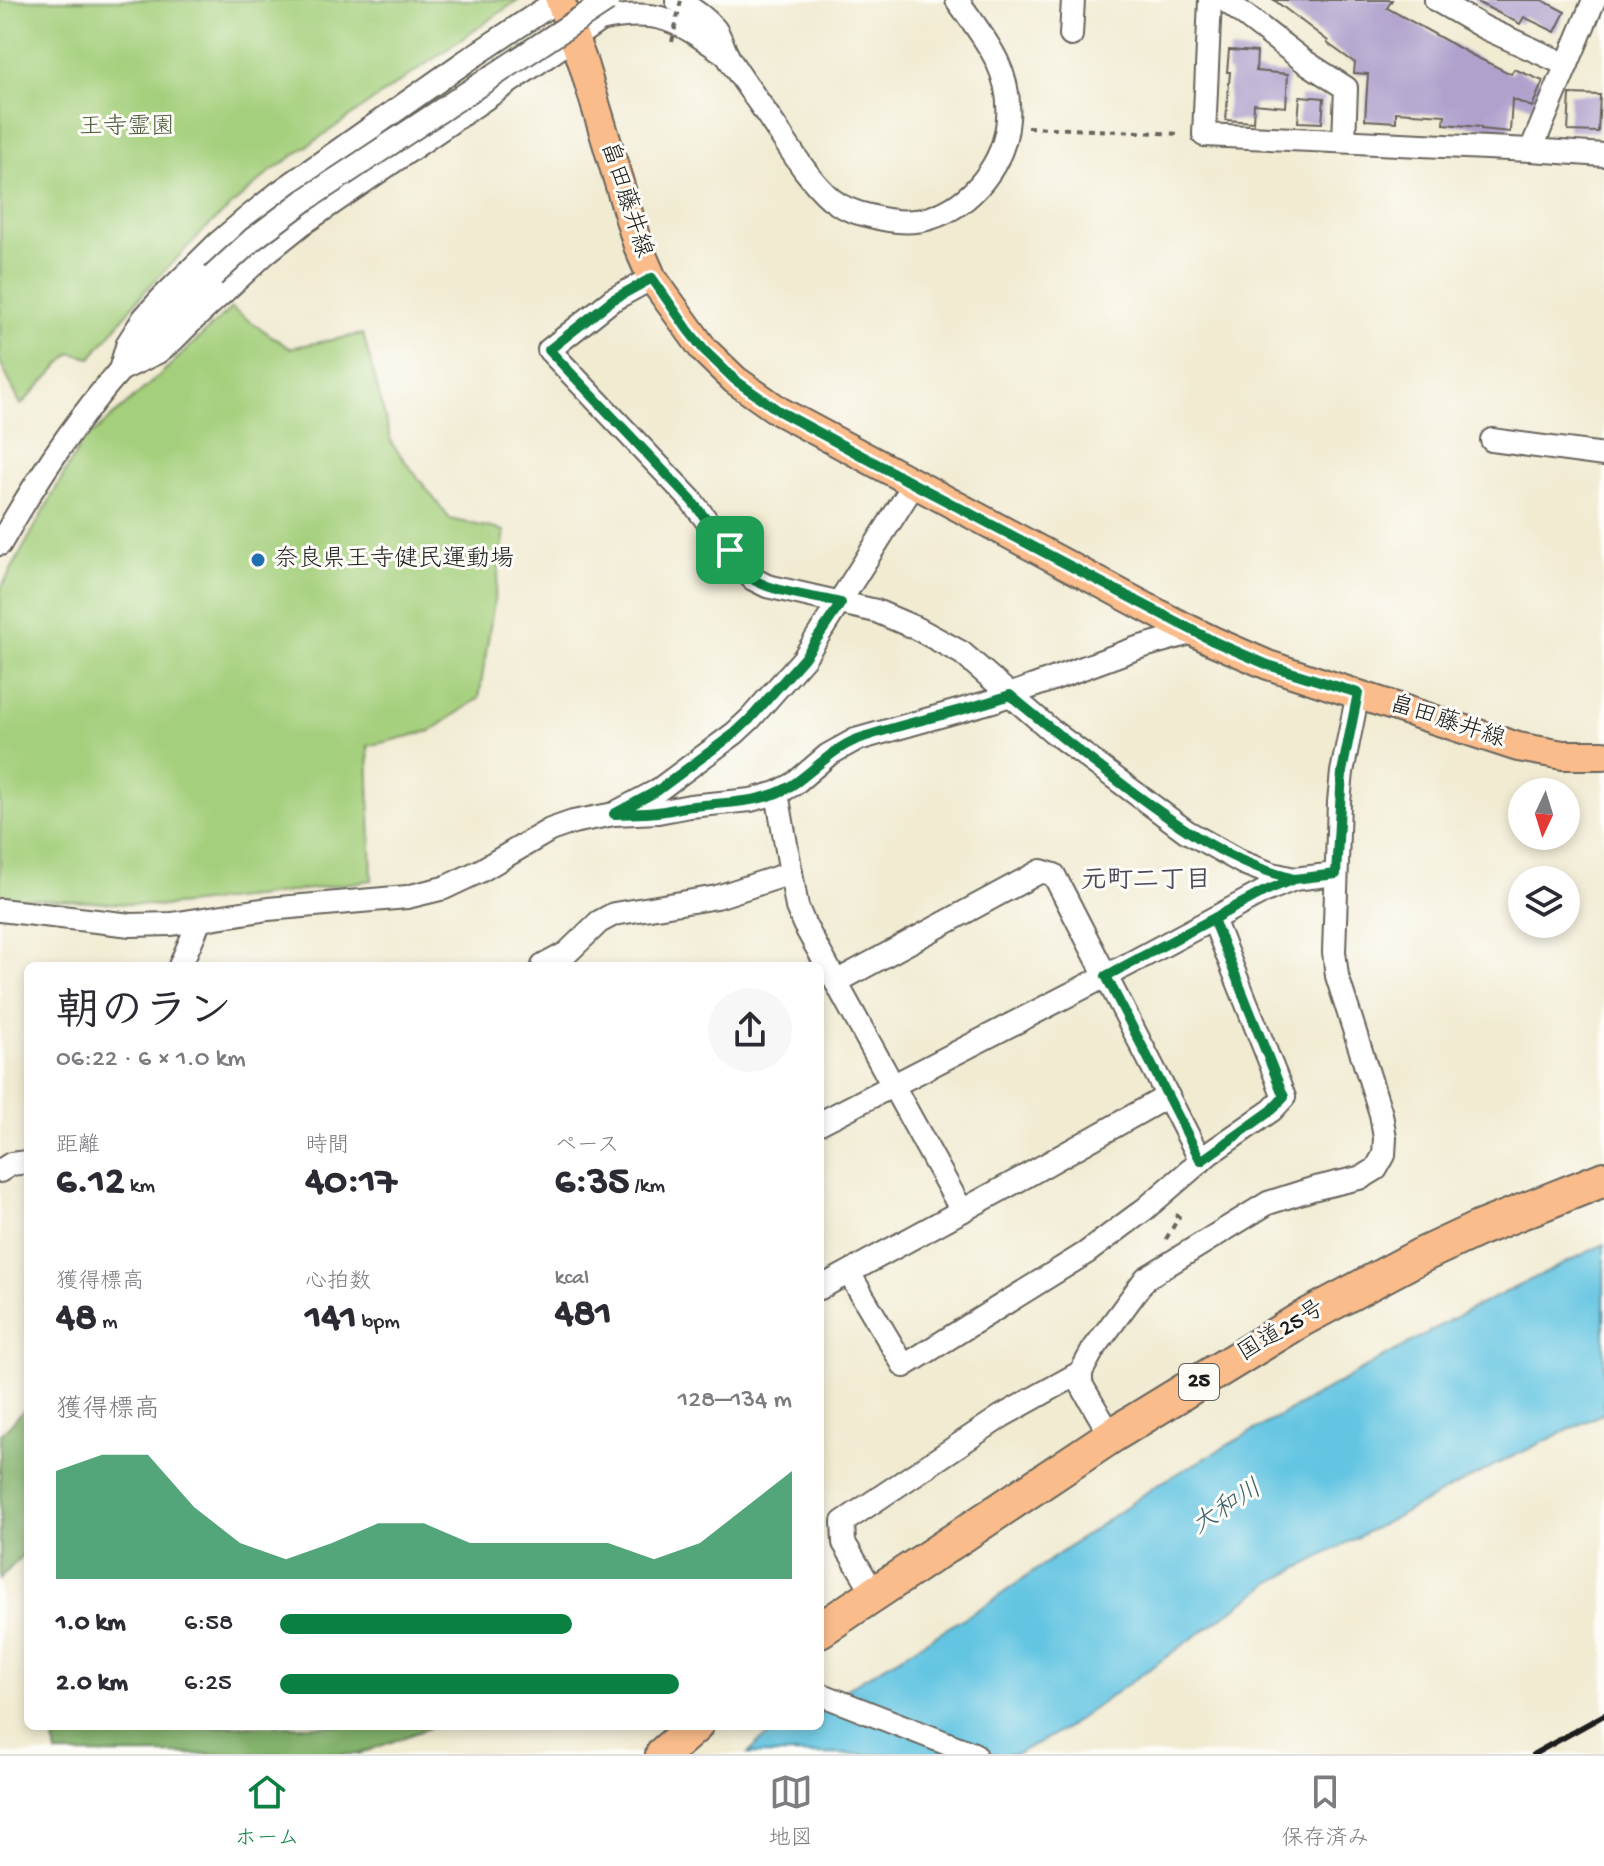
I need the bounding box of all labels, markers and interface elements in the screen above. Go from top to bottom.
park label: 王寺霊園 [79,113,175,143]
street label: 畠田藤井線 [593,138,658,262]
pin [696,516,764,584]
icon: arrive [708,528,752,572]
place label: 奈良県王寺健民運動場 [274,545,514,575]
marker: 奈良県王寺健民運動場 [249,551,267,569]
street label: 畠田藤井線 [1385,690,1509,755]
north arrow [1508,778,1580,850]
map controls [1508,778,1580,938]
button: layers [1508,866,1580,938]
district label: 元町二丁目 [1081,867,1211,898]
button: share [708,988,792,1072]
text: 朝のラン [56,989,232,1041]
text: 06:22 · 6 × 1.0 km [56,1045,246,1076]
text: 距離 [56,1134,100,1160]
text: 時間 [305,1134,349,1160]
text: ペース [555,1134,619,1160]
text: 6.12 [56,1160,125,1207]
text: 40:17 [305,1160,396,1207]
text: 6:35 [555,1160,629,1207]
text: km [125,1174,155,1200]
text: /km [629,1174,665,1200]
text: kcal [555,1266,589,1292]
text: 獲得標高 [56,1270,144,1296]
text: 心拍数 [305,1270,371,1296]
text: 481 [555,1292,612,1339]
street label: 国道25号 [1233,1294,1331,1369]
text: 48 [56,1296,97,1343]
text: 141 [305,1296,357,1343]
text: m [97,1310,118,1336]
text: bpm [357,1310,400,1336]
road number: 25 [1179,1364,1219,1400]
text: 128–134 m [678,1386,792,1417]
text: 獲得標高 [56,1396,160,1427]
water label: 大和川 [1186,1474,1269,1543]
text: 1.0 km [56,1609,126,1640]
text: 6:58 [184,1609,233,1640]
text: 2.0 km [56,1669,128,1700]
text: 6:25 [184,1669,232,1700]
tab: ホーム [234,1770,300,1853]
tab: 地図 [769,1770,813,1853]
tab: 保存済み [1281,1770,1370,1853]

